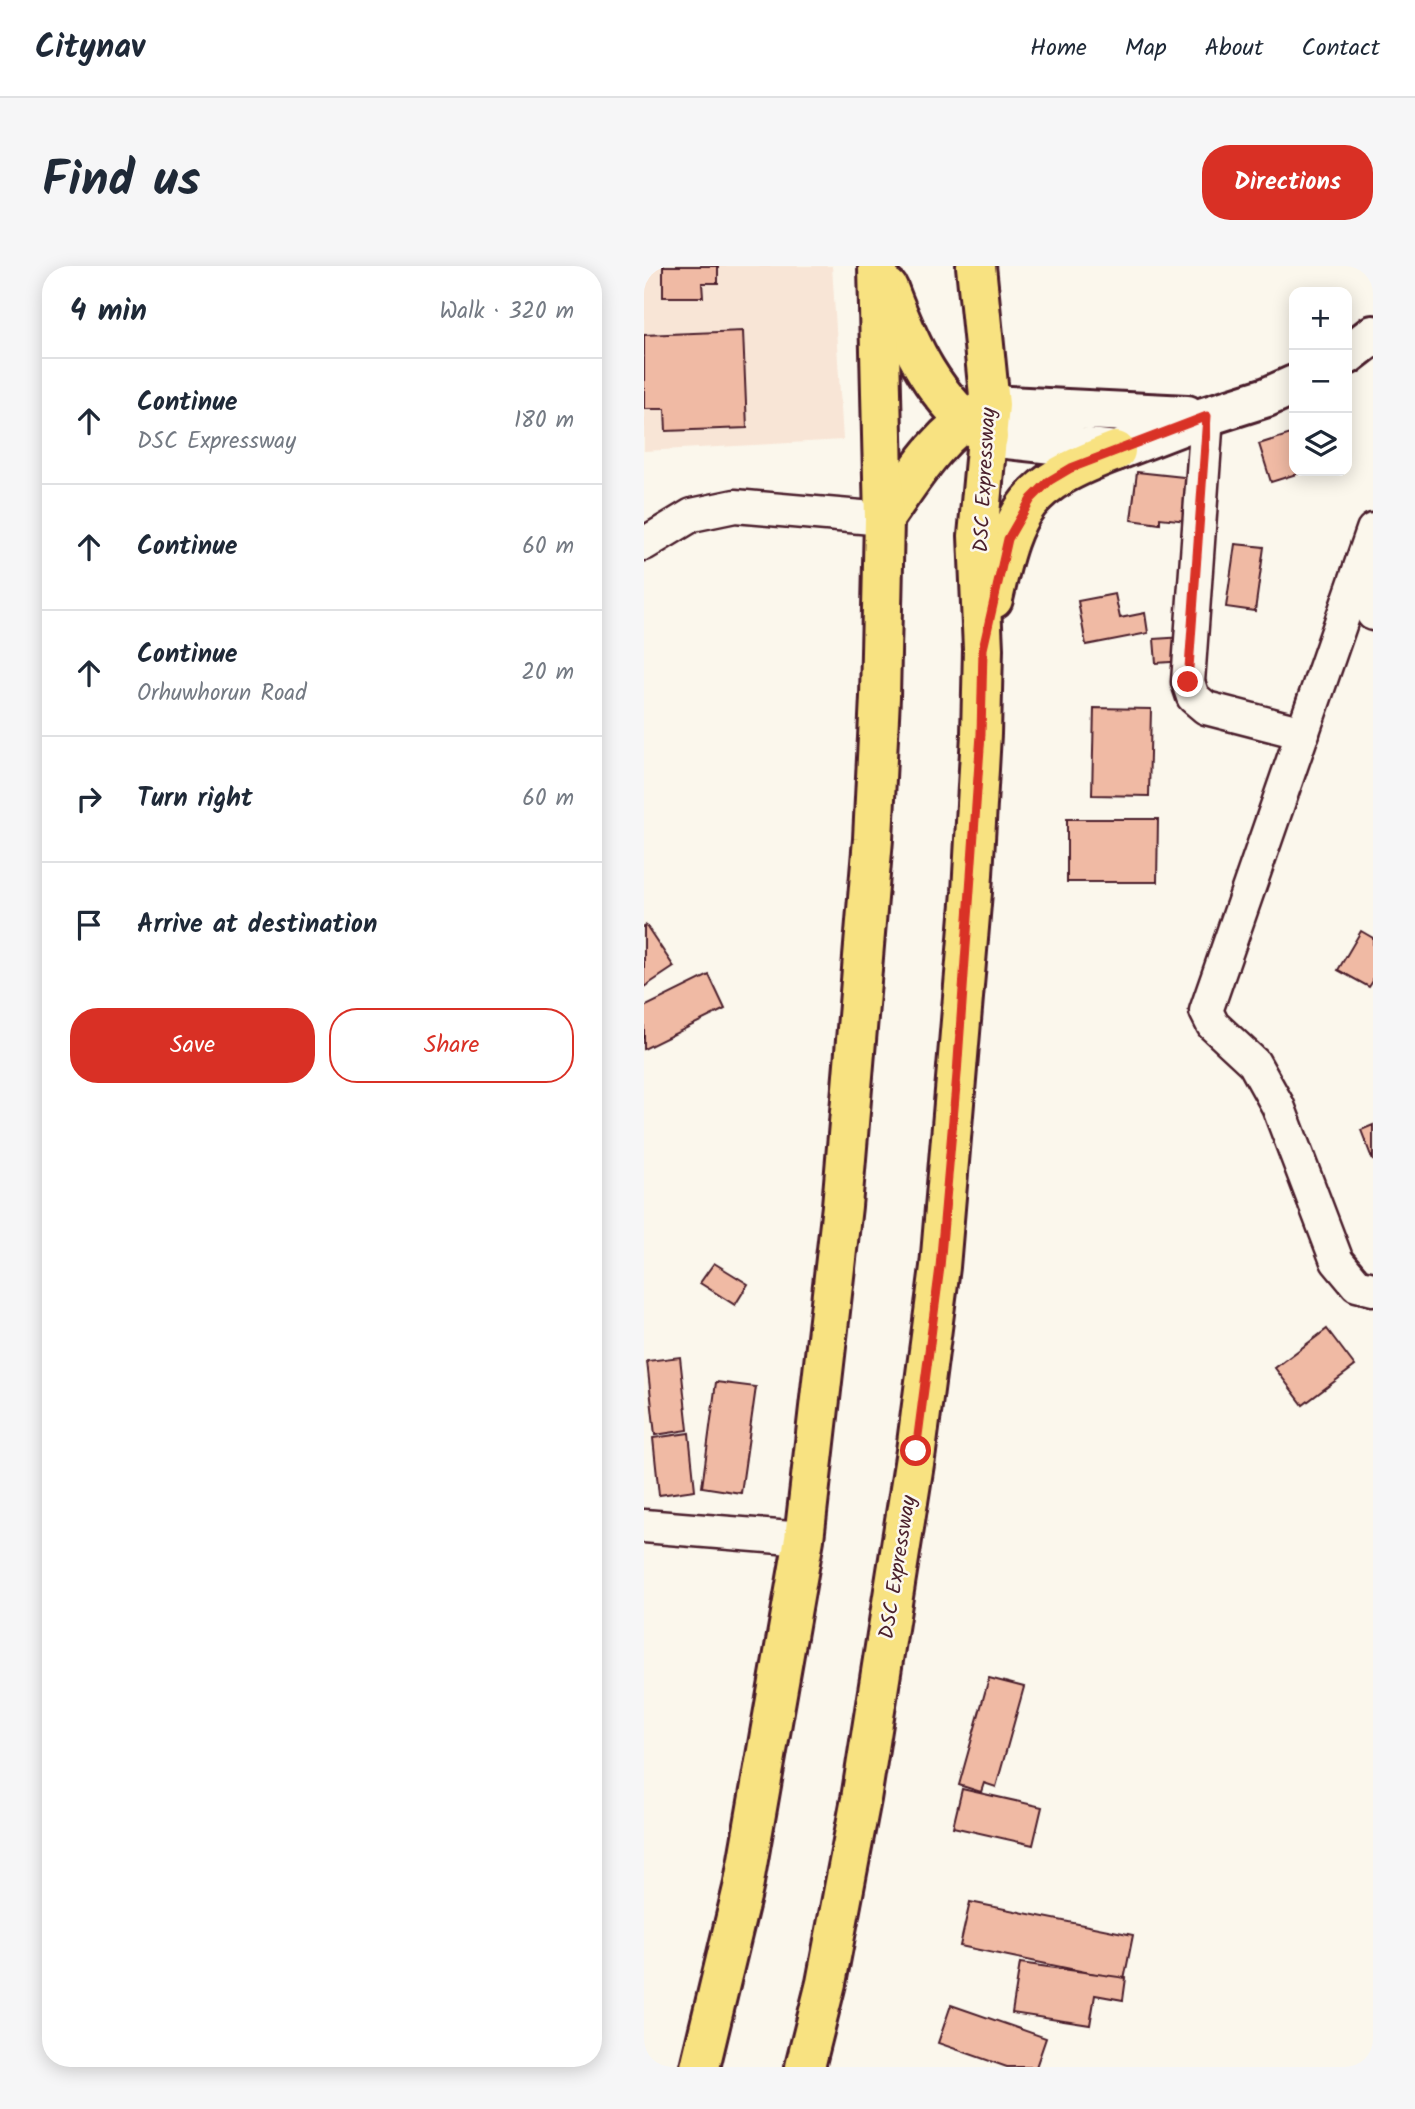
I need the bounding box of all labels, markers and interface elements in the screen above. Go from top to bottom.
text: Citynav [35,22,145,75]
text: Home [1030,29,1087,68]
text: Map [1125,29,1167,68]
text: About [1205,29,1263,68]
text: Contact [1301,29,1380,68]
text: Find us [42,143,200,221]
button: Directions [1202,145,1373,220]
map controls [1289,287,1352,476]
button: + [1289,287,1352,350]
text: 4 min [70,288,147,336]
text: Walk · 320 m [439,294,574,330]
button: − [1289,350,1352,413]
text: Continue [137,382,238,424]
icon: ahead [70,402,108,440]
text: 180 m [514,403,574,439]
street label: DSC Expressway [965,407,1006,553]
button: layers [1289,413,1352,476]
text: DSC Expressway [137,424,296,460]
text: Continue [137,526,238,568]
icon: ahead [70,528,108,566]
text: 60 m [522,529,574,565]
text: Continue [137,634,238,676]
icon: ahead [70,654,108,692]
text: 20 m [522,655,574,691]
route end [1172,666,1203,697]
text: Orhuwhorun Road [137,676,307,712]
text: Turn right [137,778,253,820]
icon: right [70,780,108,818]
text: 60 m [522,781,574,817]
text: Arrive at destination [137,904,377,946]
icon: arrive [70,906,108,944]
button: Save [70,1008,315,1083]
button: Share [329,1008,574,1083]
route start [900,1435,931,1466]
street label: DSC Expressway [871,1493,926,1641]

